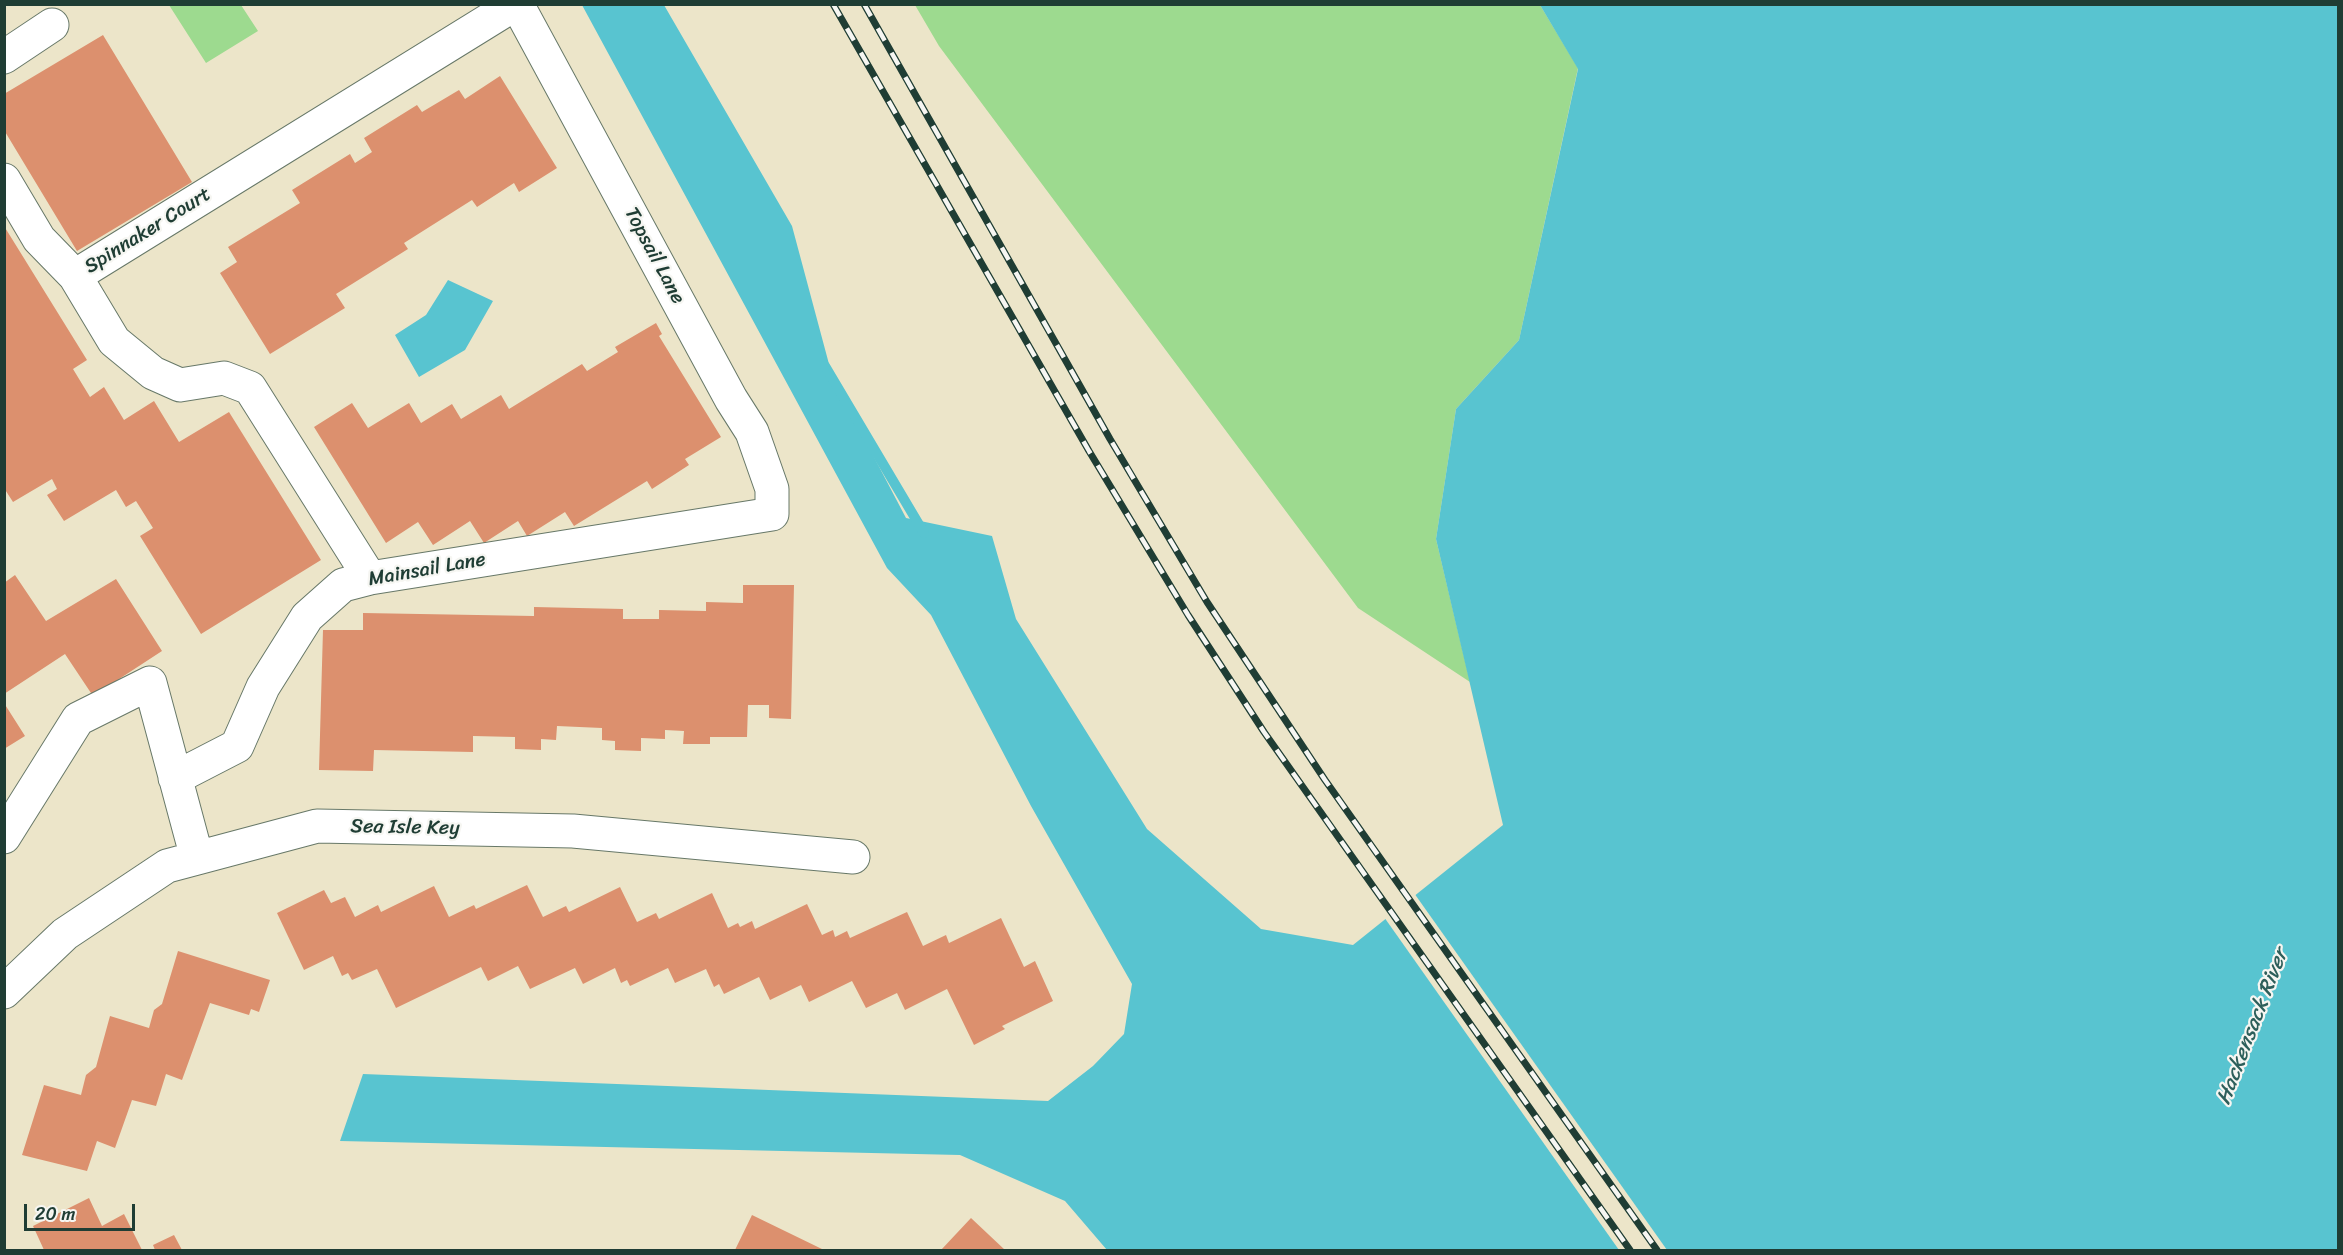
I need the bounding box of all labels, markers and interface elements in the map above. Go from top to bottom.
street label: Spinnaker Court [80,183,216,279]
street label: Topsail Lane [619,204,689,308]
street label: Mainsail Lane [366,548,488,592]
street label: Sea Isle Key [350,815,460,841]
water label: Hackensack River [2212,946,2294,1108]
scale bar [27,1192,138,1230]
text: 20 m [35,1198,75,1230]

